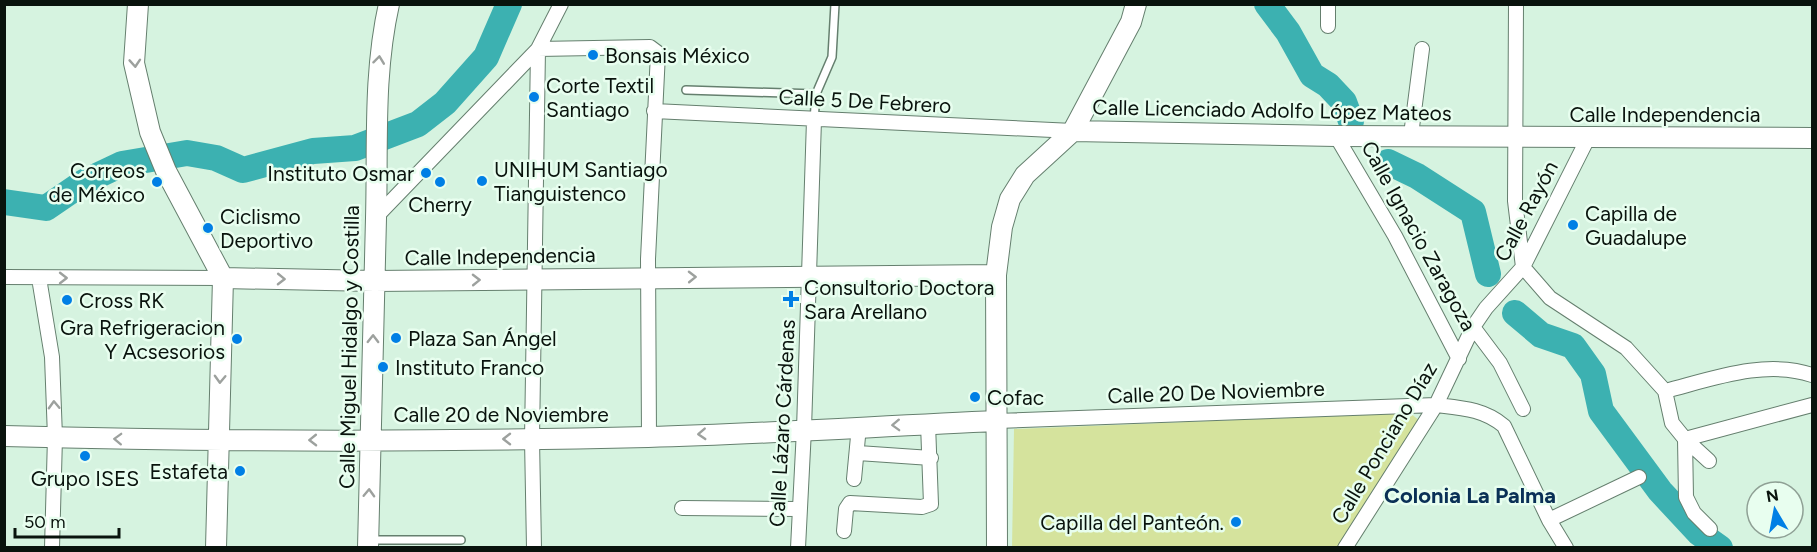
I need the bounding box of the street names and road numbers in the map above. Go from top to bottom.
street label: Calle 5 De Febrero [778,84,952,118]
street label: Calle Licenciado Adolfo López Mateos [1092,94,1452,126]
street label: Calle Independencia [1570,102,1760,127]
street label: Calle Ignacio Zaragoza [1356,137,1482,335]
street label: Calle Rayón [1489,157,1563,265]
street label: Calle Miguel Hidalgo y Costilla [334,205,364,489]
street label: Calle Independencia [404,242,596,270]
street label: Calle Lázaro Cárdenas [764,319,800,527]
street label: Calle Ponciano Díaz [1326,358,1442,528]
street label: Calle 20 De Noviembre [1107,376,1325,408]
street label: Calle 20 de Noviembre [393,402,609,427]

